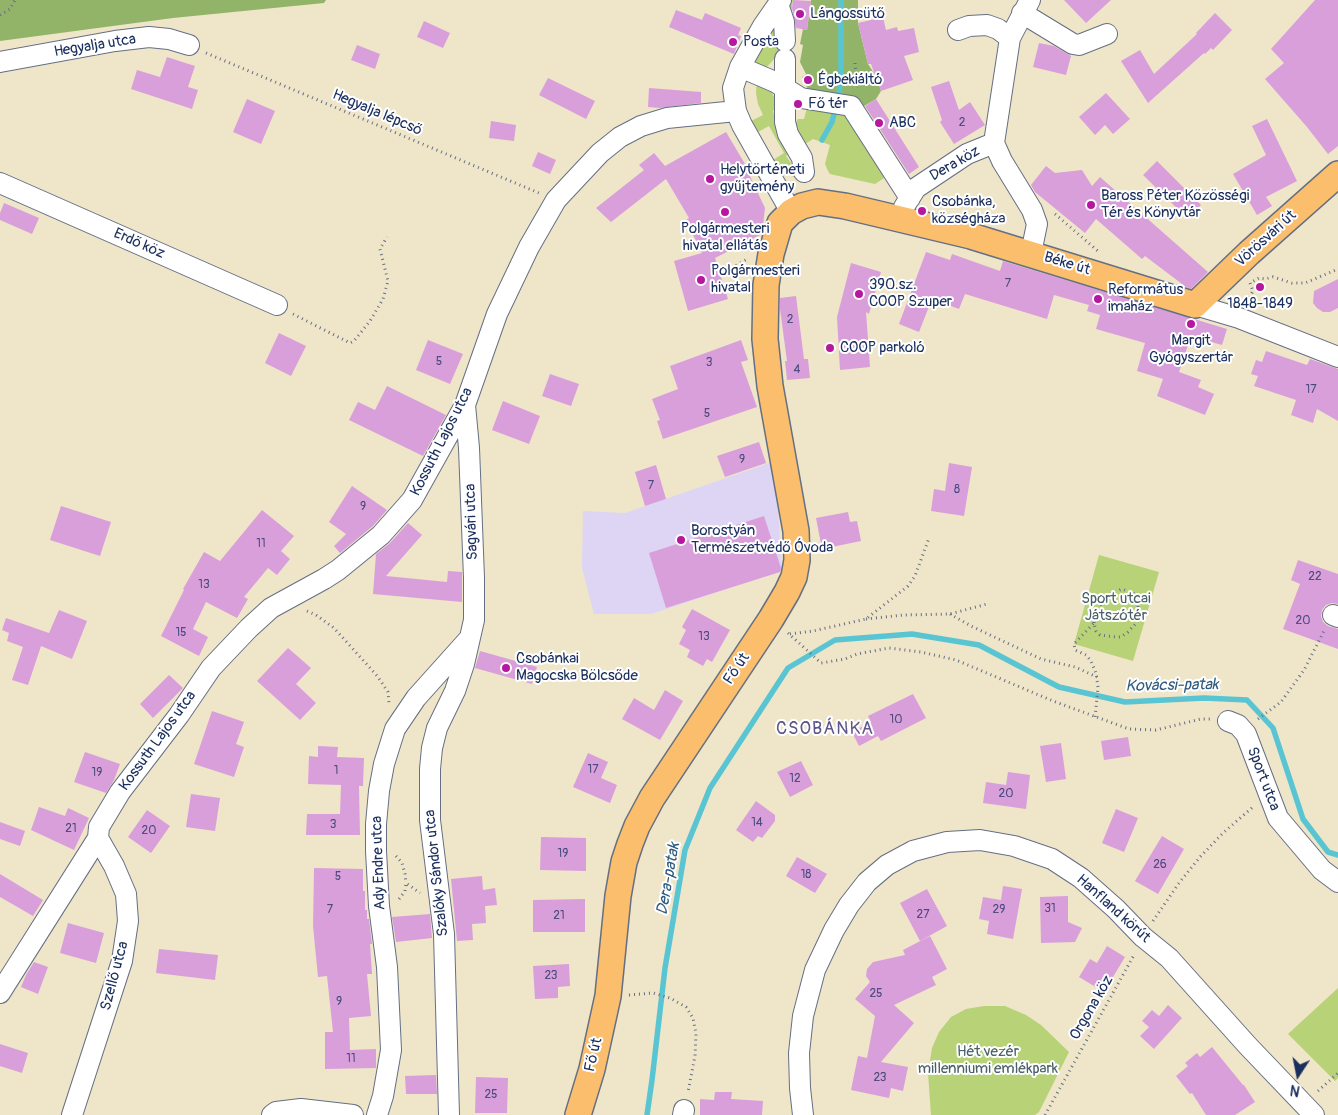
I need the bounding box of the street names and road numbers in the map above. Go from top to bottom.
street label: Hegyalja utca [53,31,137,61]
street label: Hegyalja lépcső [329,86,425,140]
street label: Dera köz [927,143,983,185]
street label: Vörösvári út [1232,207,1300,271]
street label: Erdő köz [111,225,167,263]
street label: Béke út [1042,248,1092,280]
street label: Kossuth Lajos utca [407,385,477,499]
street label: Sagvári utca [462,483,482,561]
street label: Fő út [720,650,754,688]
street label: Kossuth Lajos utca [116,688,200,794]
street label: Sport utca [1243,745,1283,813]
street label: Szalóky Sándor utca [421,809,453,937]
street label: Ady Endre utca [368,816,390,910]
street label: Hanfland körút [1072,871,1154,947]
street label: Szellő utca [97,940,133,1012]
street label: Orgona köz [1066,973,1118,1043]
street label: Fő út [581,1036,607,1074]

